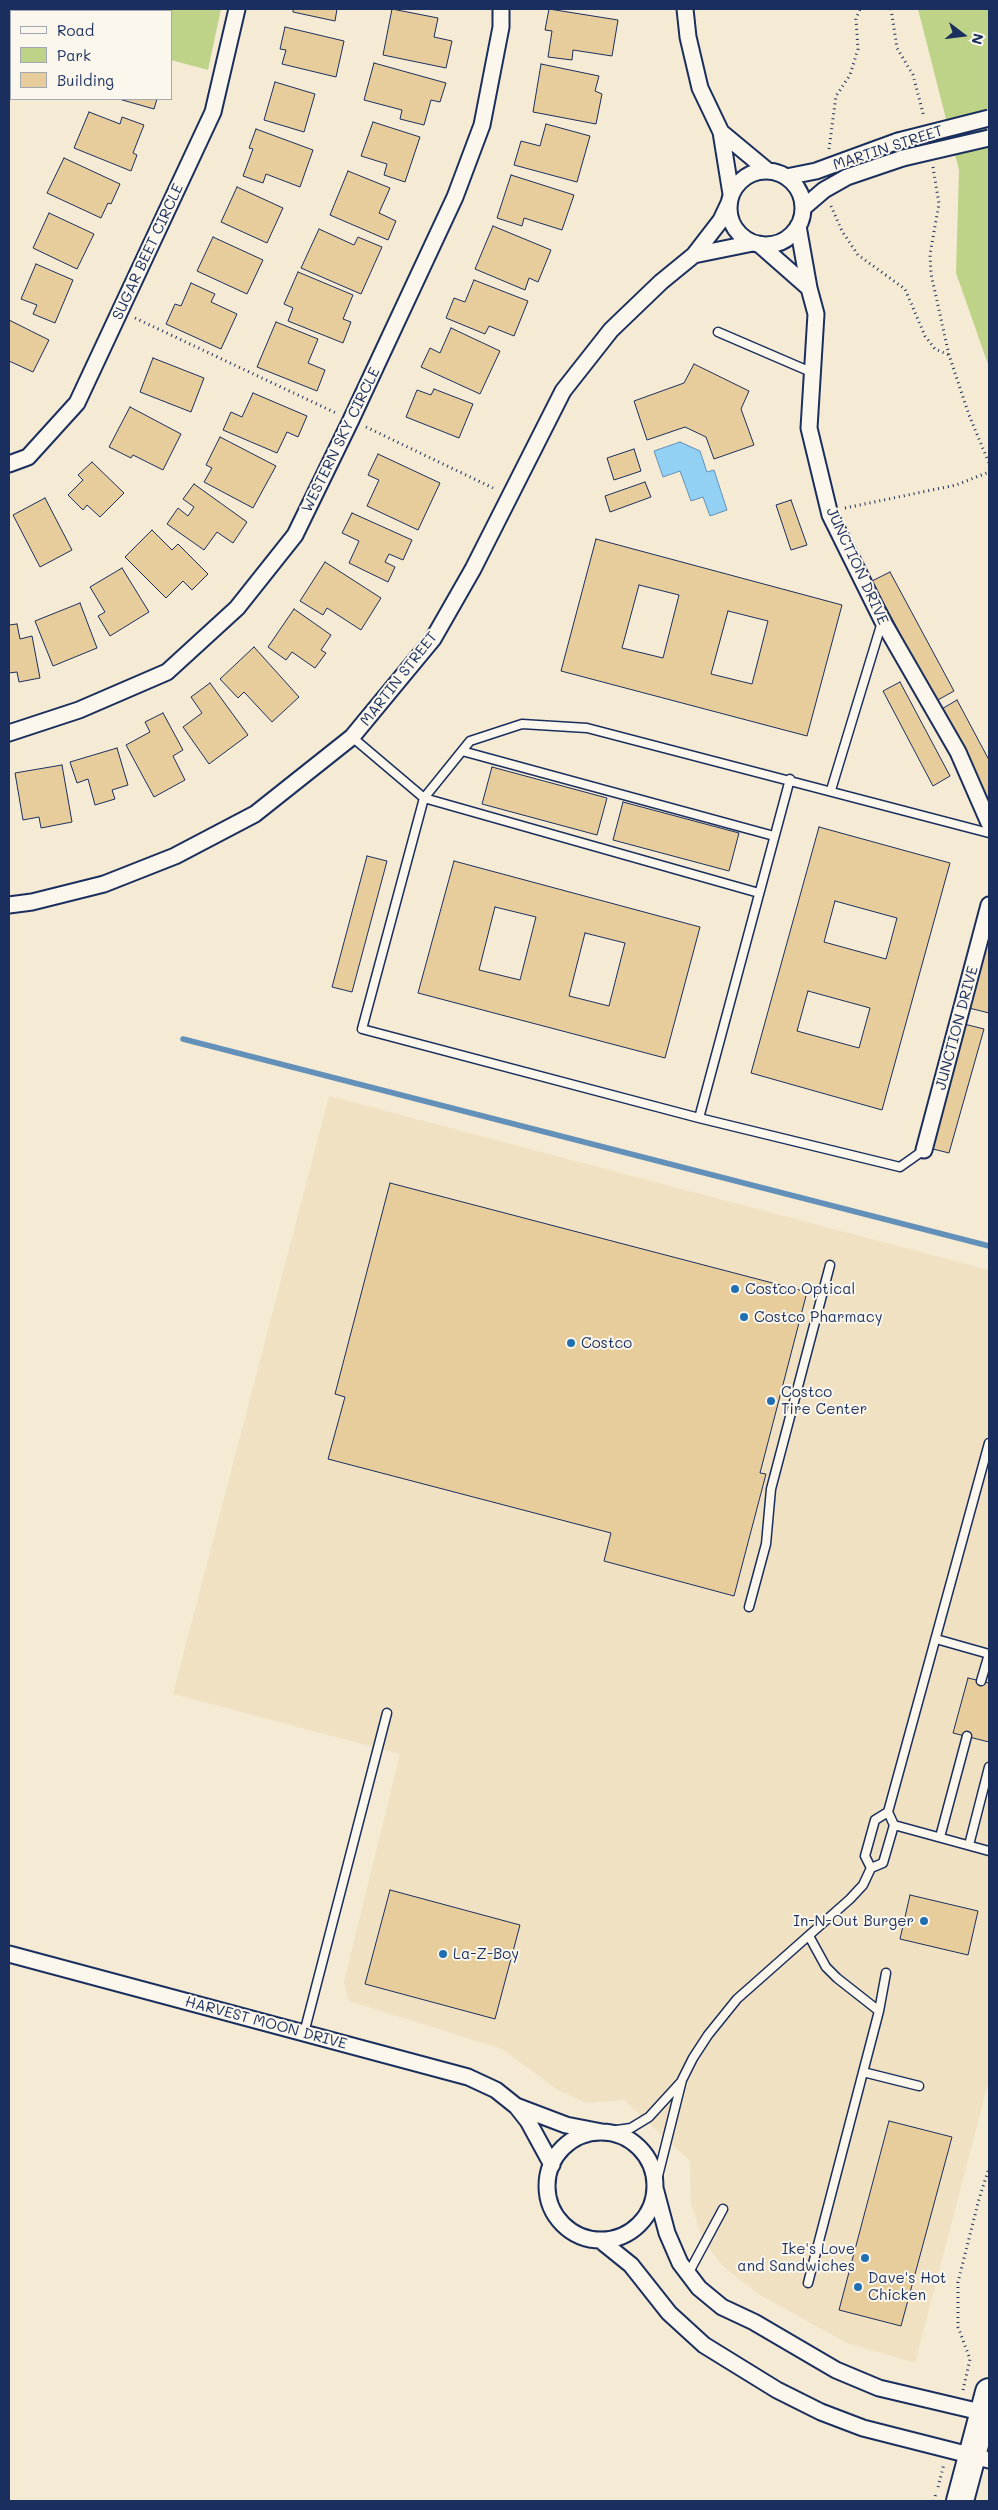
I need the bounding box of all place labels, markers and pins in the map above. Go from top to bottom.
place label: Costco Optical [745,1280,855,1298]
marker: Costco Optical [729,1283,741,1295]
place label: Costco Pharmacy [754,1308,882,1326]
marker: Costco Pharmacy [738,1311,750,1323]
place label: Costco [581,1334,632,1352]
marker: Costco [565,1337,577,1349]
place label: Costco Tire Center [781,1383,867,1418]
marker: Costco Tire Center [765,1395,777,1407]
place label: In-N-Out Burger [793,1912,914,1930]
marker: In-N-Out Burger [918,1915,930,1927]
place label: La-Z-Boy [453,1945,519,1963]
marker: La-Z-Boy [437,1948,449,1960]
place label: Ike's Love and Sandwiches [737,2240,855,2275]
marker: Ike's Love and Sandwiches [859,2252,871,2264]
place label: Dave's Hot Chicken [868,2269,946,2304]
marker: Dave's Hot Chicken [852,2281,864,2293]

